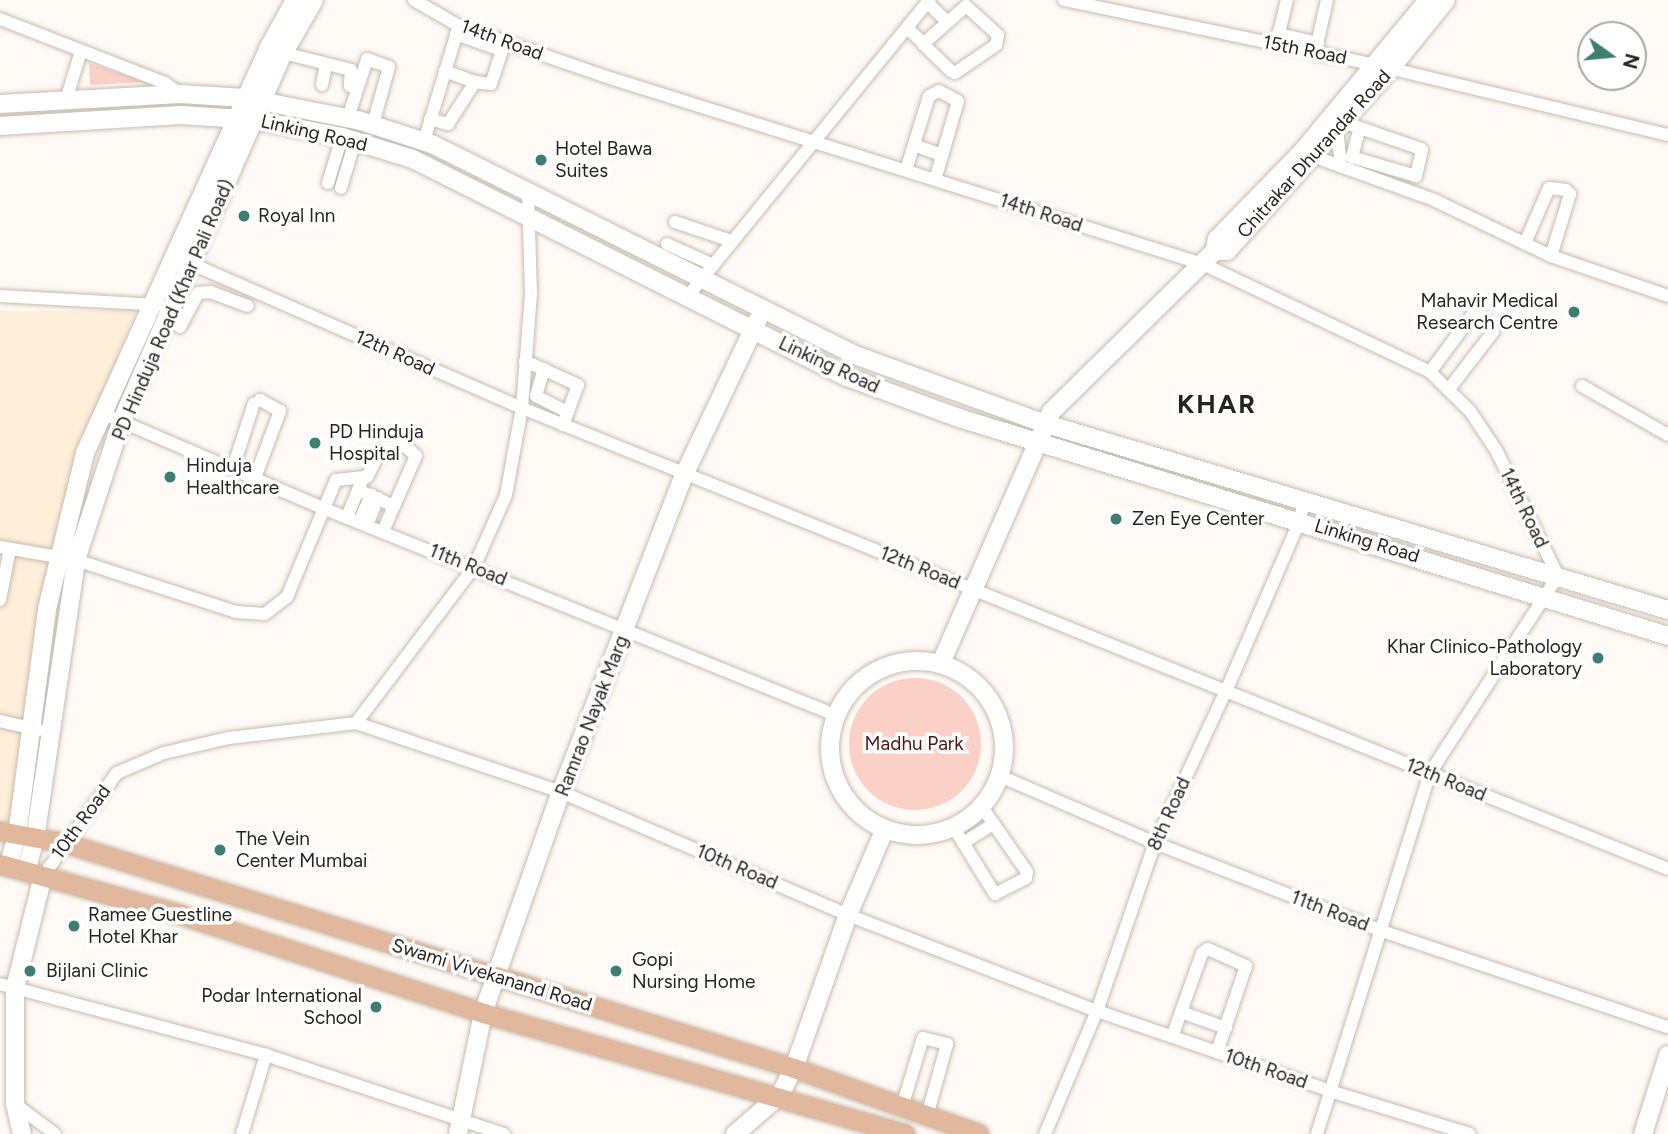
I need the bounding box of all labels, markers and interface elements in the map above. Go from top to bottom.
street label: 14th Road [458,15,546,65]
north arrow [1577,21,1647,91]
street label: 15th Road [1261,31,1349,69]
text: N [1618,51,1644,71]
street label: Chitrakar Dhurandar Road [1232,65,1396,243]
street label: Linking Road [258,110,370,156]
place label: Hotel Bawa Suites [555,138,652,182]
marker: Hotel Bawa Suites [533,152,549,168]
street label: PD Hinduja Road (Khar Pali Road) [107,176,239,444]
street label: 14th Road [997,189,1085,237]
place label: Royal Inn [258,205,335,227]
marker: Royal Inn [236,208,252,224]
place label: Mahavir Medical Research Centre [1416,290,1558,334]
marker: Mahavir Medical Research Centre [1564,302,1584,322]
street label: 12th Road [352,325,438,381]
street label: Linking Road [775,332,883,398]
district label: KHAR [1177,389,1257,421]
place label: PD Hinduja Hospital [329,421,424,465]
marker: PD Hinduja Hospital [307,435,323,451]
place label: Hinduja Healthcare [186,455,279,499]
street label: 14th Road [1495,464,1553,552]
marker: Hinduja Healthcare [160,467,180,487]
place label: Zen Eye Center [1132,508,1265,530]
marker: Zen Eye Center [1106,509,1126,529]
street label: Linking Road [1312,514,1422,568]
street label: 11th Road [426,539,510,591]
street label: 12th Road [876,542,964,594]
street label: Ramrao Nayak Marg [551,632,633,800]
place label: Khar Clinico-Pathology Laboratory [1387,636,1582,680]
marker: Khar Clinico-Pathology Laboratory [1588,648,1608,668]
park label: Madhu Park [865,733,963,755]
street label: 12th Road [1402,754,1490,806]
street label: 8th Road [1143,774,1195,854]
street label: 10th Road [46,780,116,864]
place label: The Vein Center Mumbai [236,828,367,872]
marker: The Vein Center Mumbai [210,840,230,860]
street label: 10th Road [693,840,781,894]
street label: 11th Road [1288,886,1372,936]
place label: Ramee Guestline Hotel Khar [88,904,232,948]
marker: Ramee Guestline Hotel Khar [66,918,82,934]
street label: Swami Vivekanand Road [389,934,595,1016]
place label: Gopi Nursing Home [632,949,755,993]
place label: Bijlani Clinic [46,960,148,982]
marker: Bijlani Clinic [20,961,40,981]
marker: Gopi Nursing Home [606,961,626,981]
place label: Podar International School [201,985,362,1029]
marker: Podar International School [368,999,384,1015]
street label: 10th Road [1222,1044,1310,1094]

